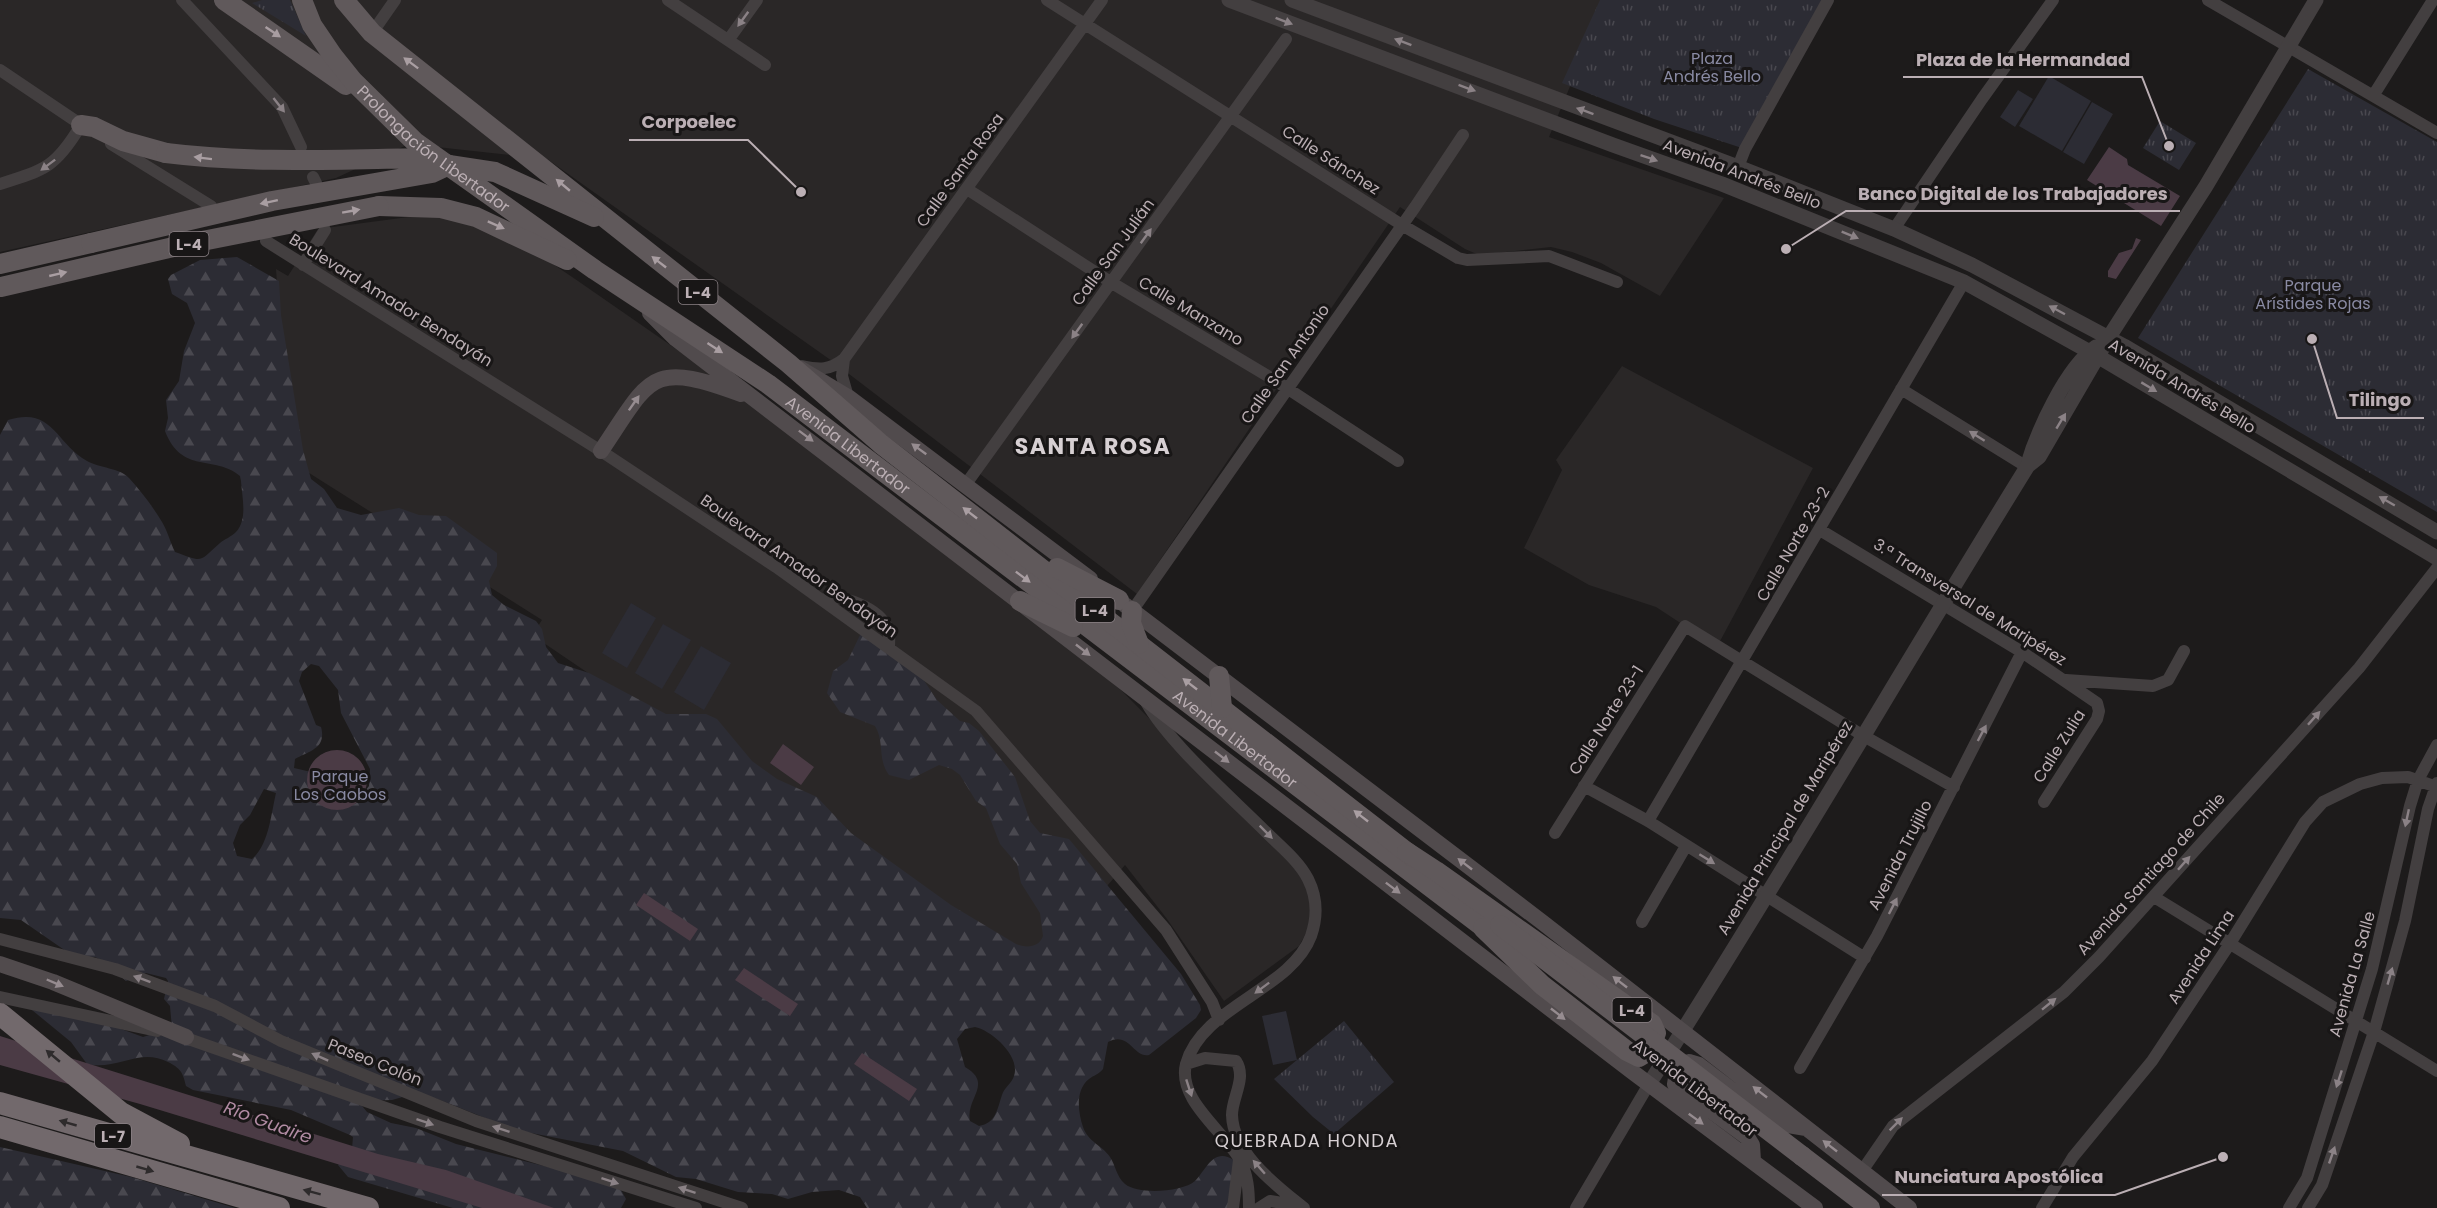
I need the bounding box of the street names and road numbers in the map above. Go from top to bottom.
street label: Prolongación Libertador [352,80,515,218]
street label: Calle Santa Rosa [911,108,1009,232]
street label: Calle Sánchez [1277,120,1385,200]
street label: Avenida Andrés Bello [1659,133,1825,215]
street label: Calle San Julián [1066,194,1160,310]
street label: Boulevard Amador Bendayán [285,228,497,372]
road number: L-4 [170,232,208,256]
street label: Calle Manzano [1134,271,1248,351]
road number: L-4 [678,280,718,304]
street label: Calle San Antonio [1235,299,1335,429]
street label: Avenida Andrés Bello [2104,333,2260,439]
street label: Avenida Libertador [781,390,915,500]
street label: Calle Norte 23-2 [1751,482,1835,606]
street label: Boulevard Amador Bendayán [696,489,902,643]
street label: 3.ª Transversal de Maripérez [1869,533,2071,671]
road number: L-4 [1076,598,1114,622]
street label: Calle Norte 23-1 [1563,661,1649,779]
street label: Avenida Libertador [1168,684,1302,794]
street label: Calle Zulia [2027,705,2091,787]
street label: Avenida Principal de Maripérez [1712,717,1858,939]
street label: Avenida Santiago de Chile [2072,788,2230,960]
street label: Avenida Trujillo [1862,796,1938,914]
street label: Avenida Lima [2162,905,2240,1009]
street label: Avenida La Salle [2323,908,2381,1040]
road number: L-4 [1612,998,1652,1022]
street label: Paseo Colón [324,1033,426,1091]
street label: Avenida Libertador [1628,1033,1762,1143]
road number: L-7 [95,1124,131,1148]

